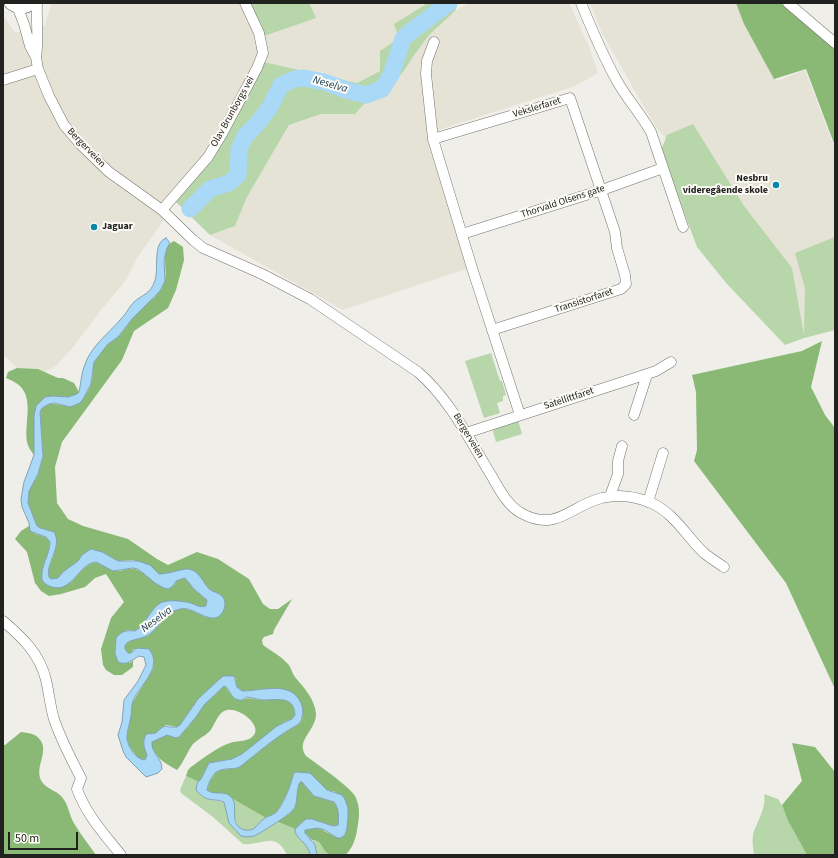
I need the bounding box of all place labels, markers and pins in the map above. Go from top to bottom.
place label: Nesbru videregående skole [683,173,768,196]
marker: Nesbru videregående skole [771,180,781,190]
place label: Jaguar [102,221,133,233]
marker: Jaguar [89,222,99,232]

